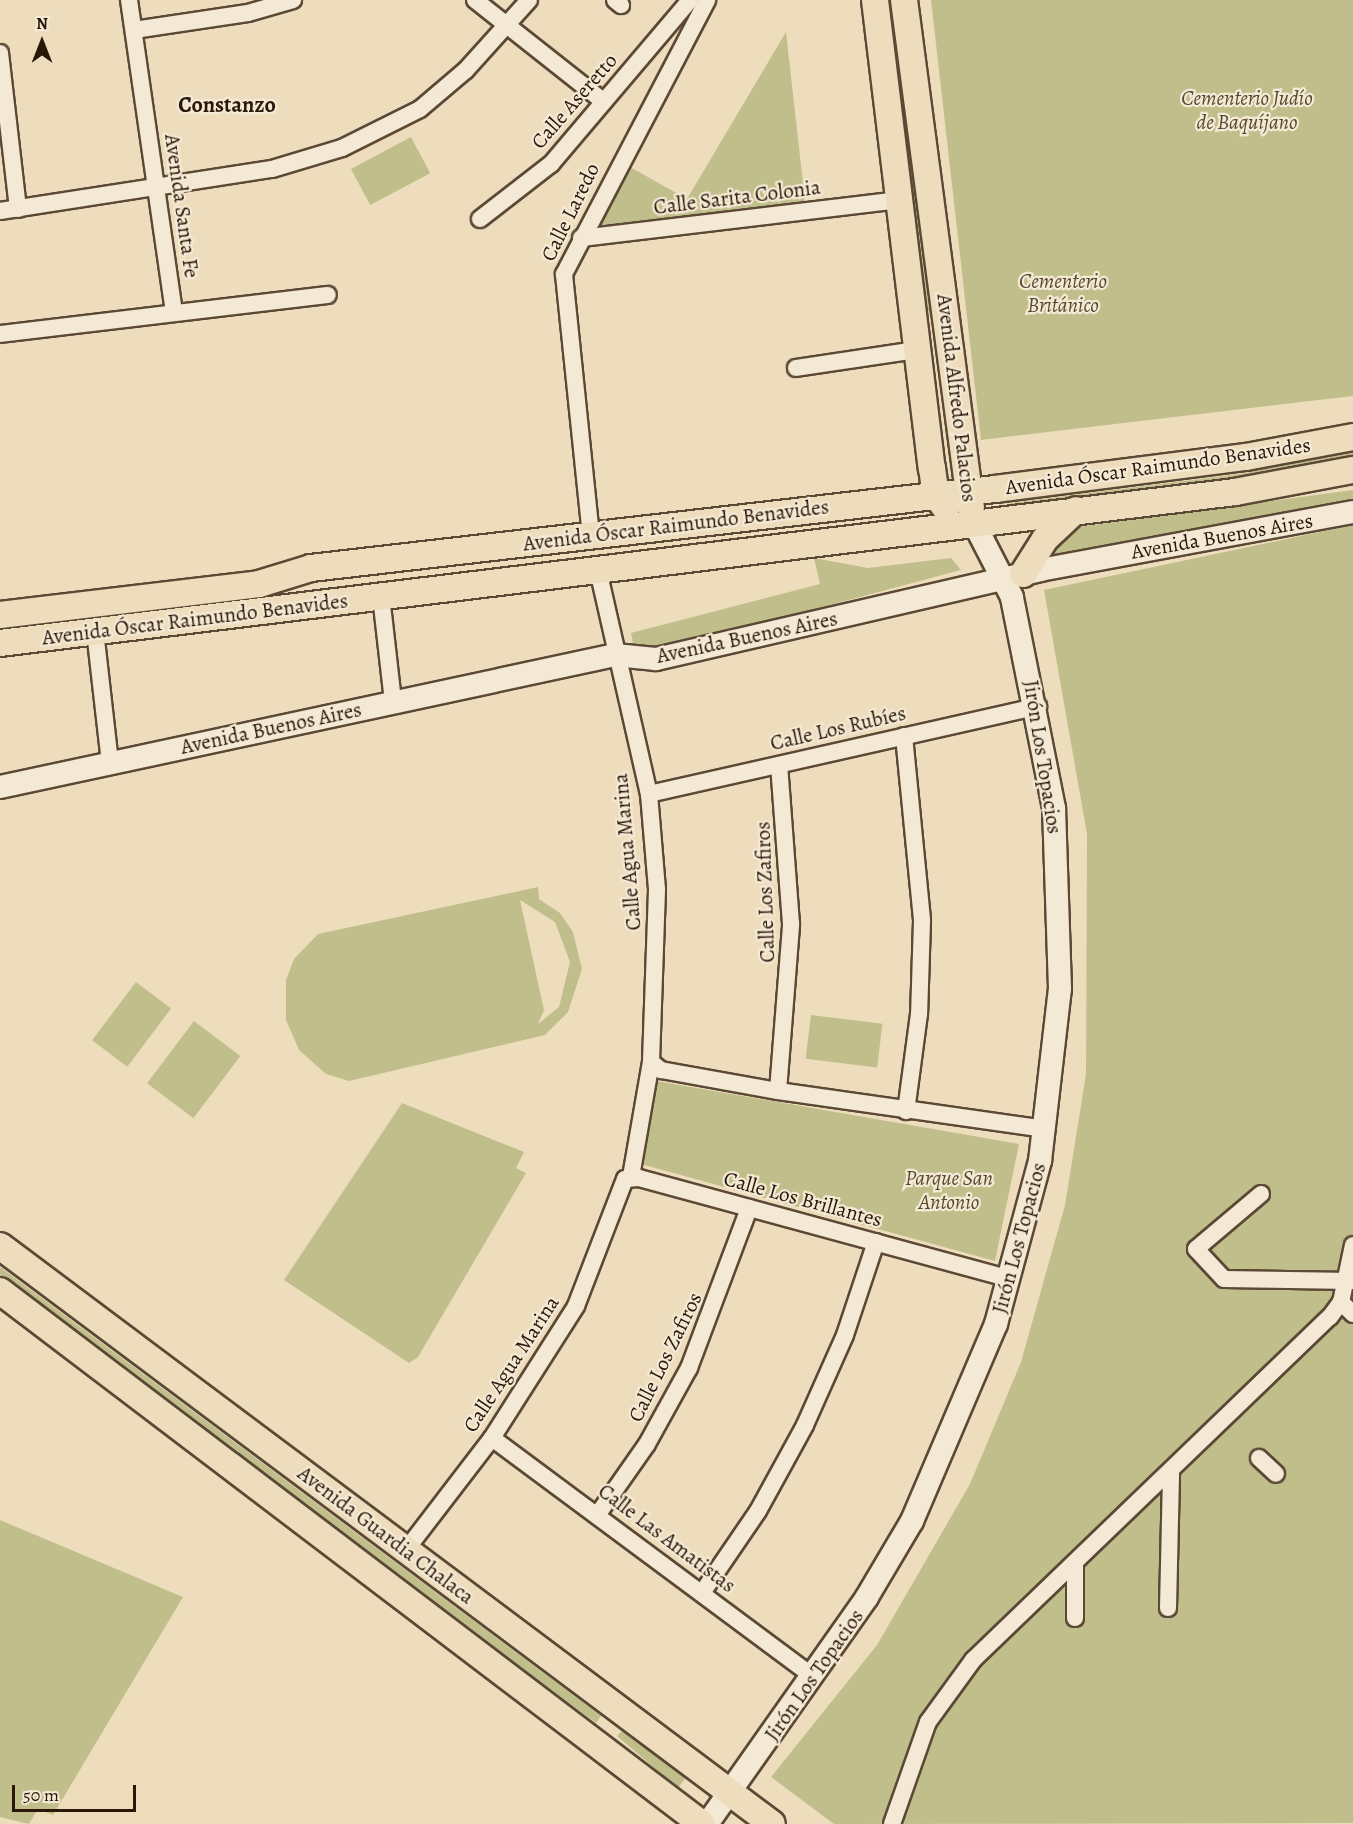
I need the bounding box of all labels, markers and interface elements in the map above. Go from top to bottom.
north arrow [12,12,72,72]
text: N [36,13,48,35]
street label: Calle Aseretto [526,48,622,154]
park label: Cementerio Judío de Baquíjano [1181,85,1313,135]
district label: Constanzo [178,93,276,119]
street label: Avenida Santa Fe [159,132,205,280]
street label: Calle Laredo [535,159,605,265]
street label: Calle Sarita Colonia [652,174,822,220]
park label: Cementerio Británico [1019,268,1107,318]
street label: Avenida Alfredo Palacios [932,292,982,504]
street label: Avenida Óscar Raimundo Benavides [1004,432,1312,500]
street label: Avenida Óscar Raimundo Benavides [522,494,830,556]
street label: Avenida Buenos Aires [1129,508,1315,564]
street label: Avenida Óscar Raimundo Benavides [41,588,349,650]
street label: Avenida Buenos Aires [654,606,840,668]
street label: Jirón Los Topacios [1018,678,1068,836]
street label: Avenida Buenos Aires [178,697,364,759]
street label: Calle Los Rubíes [768,700,908,756]
street label: Calle Agua Marina [608,772,646,932]
street label: Calle Los Zafiros [750,821,780,963]
street label: Jirón Los Topacios [987,1160,1051,1316]
park label: Parque San Antonio [905,1165,993,1215]
street label: Calle Los Brillantes [721,1166,885,1232]
street label: Calle Los Zafiros [623,1288,707,1426]
street label: Calle Agua Marina [458,1291,564,1437]
street label: Avenida Guardia Chalaca [293,1460,479,1610]
street label: Calle Las Amatistas [593,1478,741,1598]
street label: Jirón Los Topacios [759,1604,869,1746]
scale bar [15,1773,140,1811]
text: 50 m [23,1783,59,1807]

